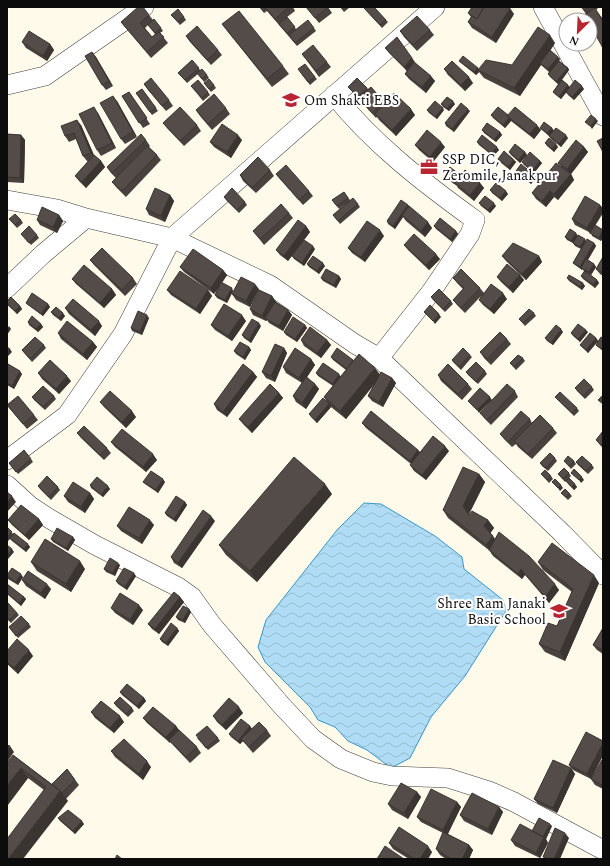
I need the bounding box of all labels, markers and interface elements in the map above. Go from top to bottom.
north arrow [558,12,598,52]
text: N [567,31,582,50]
school or university icon: Om Shakti EBS [281,90,301,110]
place label: Om Shakti EBS [304,90,399,111]
place label: SSP DIC, Zeromile,Janakpur [442,149,558,186]
office icon: SSP DIC, Zeromile,Janakpur [419,157,439,177]
place label: Shree Ram Janaki Basic School [437,593,546,630]
school or university icon: Shree Ram Janaki Basic School [549,601,569,621]

